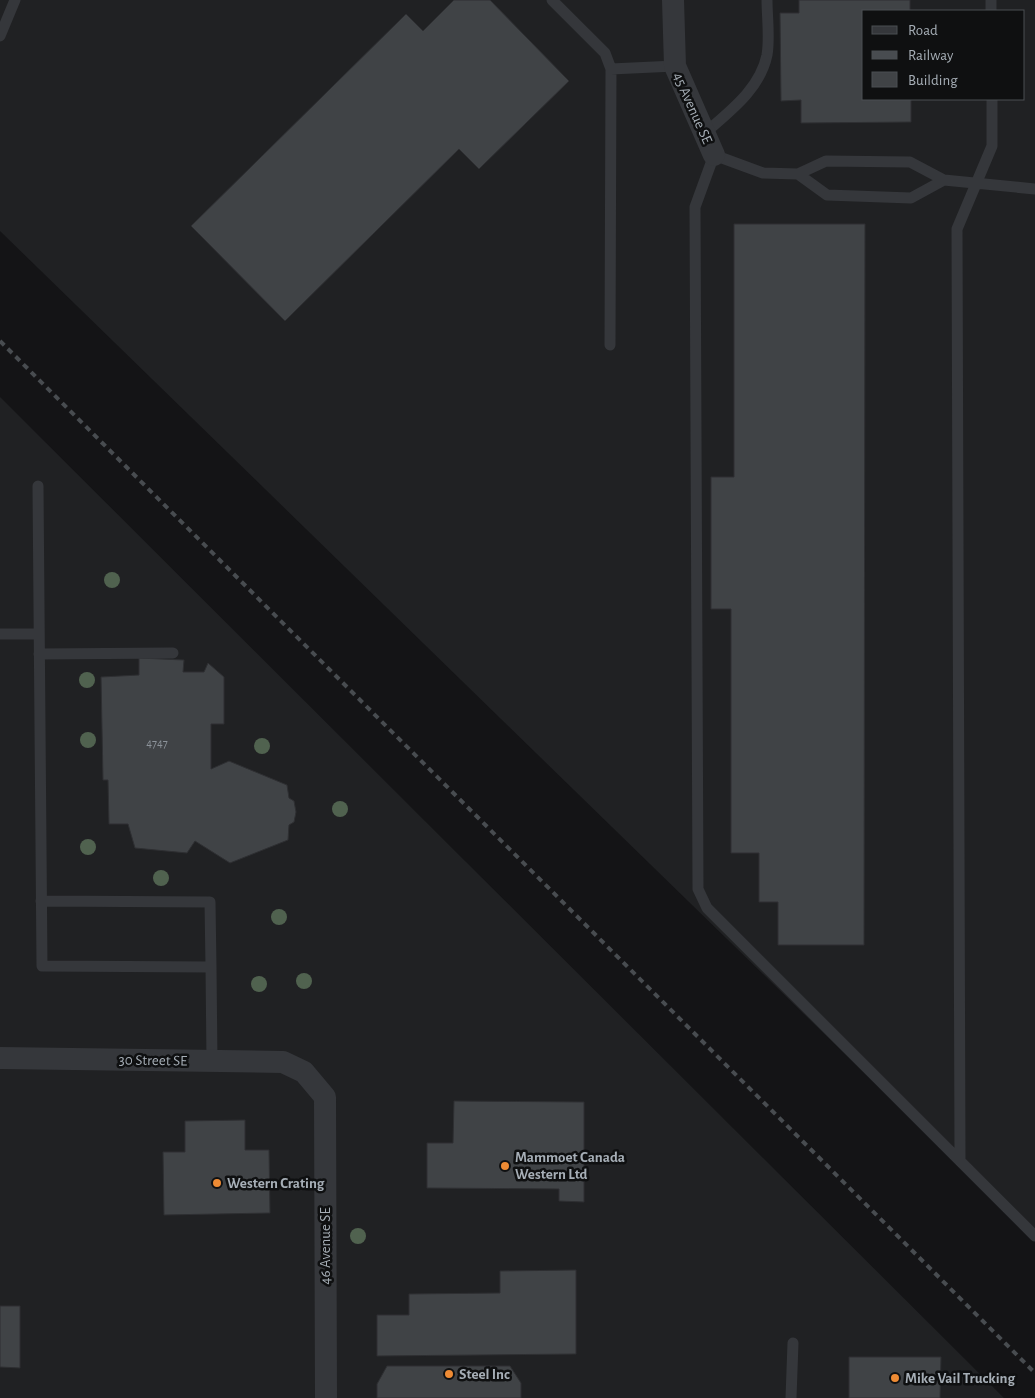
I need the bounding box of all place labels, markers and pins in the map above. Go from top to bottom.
place label: Mammoet Canada Western Ltd [515,1150,625,1182]
marker: Mammoet Canada Western Ltd [499,1160,511,1172]
place label: Western Crating [227,1176,325,1191]
marker: Western Crating [211,1177,223,1189]
place label: Steel Inc [459,1367,510,1382]
marker: Steel Inc [443,1368,455,1380]
place label: Mike Vail Trucking [905,1371,1015,1386]
marker: Mike Vail Trucking [889,1372,901,1384]

